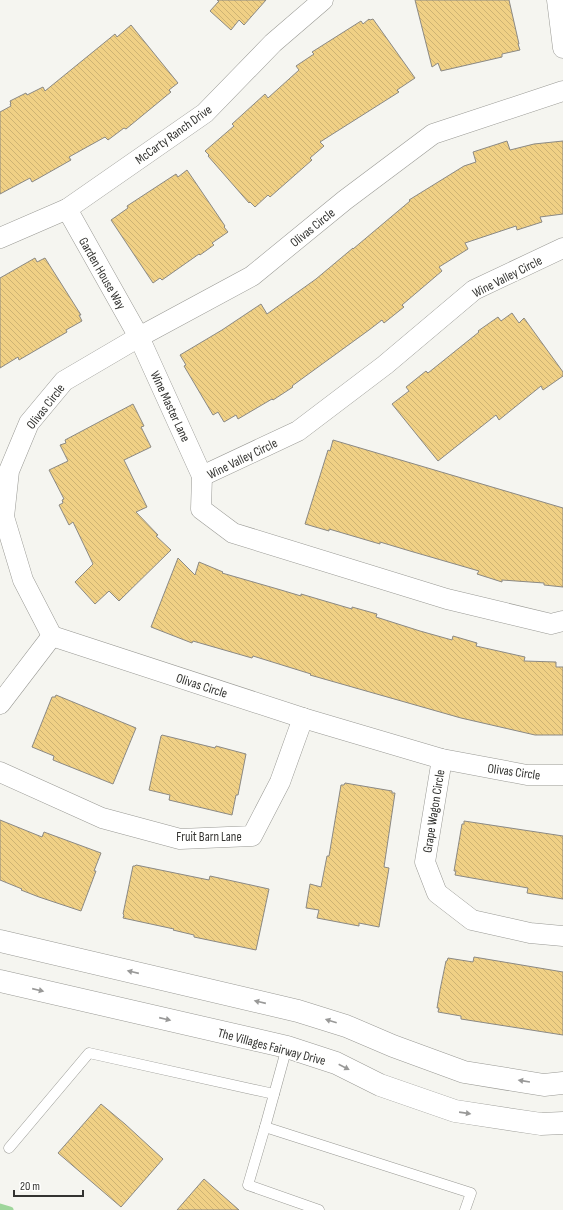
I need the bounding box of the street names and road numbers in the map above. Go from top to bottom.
street label: McCarty Ranch Drive [132,102,215,168]
street label: Olivas Circle [287,205,338,251]
street label: Garden House Way [75,235,129,312]
street label: Wine Valley Circle [470,252,545,301]
street label: Wine Master Lane [147,368,194,445]
street label: Olivas Circle [23,381,68,432]
street label: Wine Valley Circle [205,435,280,483]
street label: Olivas Circle [174,670,229,702]
street label: Olivas Circle [486,760,541,784]
street label: Grape Wagon Circle [420,768,448,854]
street label: Fruit Barn Lane [176,829,242,845]
street label: The Villages Fairway Drive [216,1025,327,1069]

